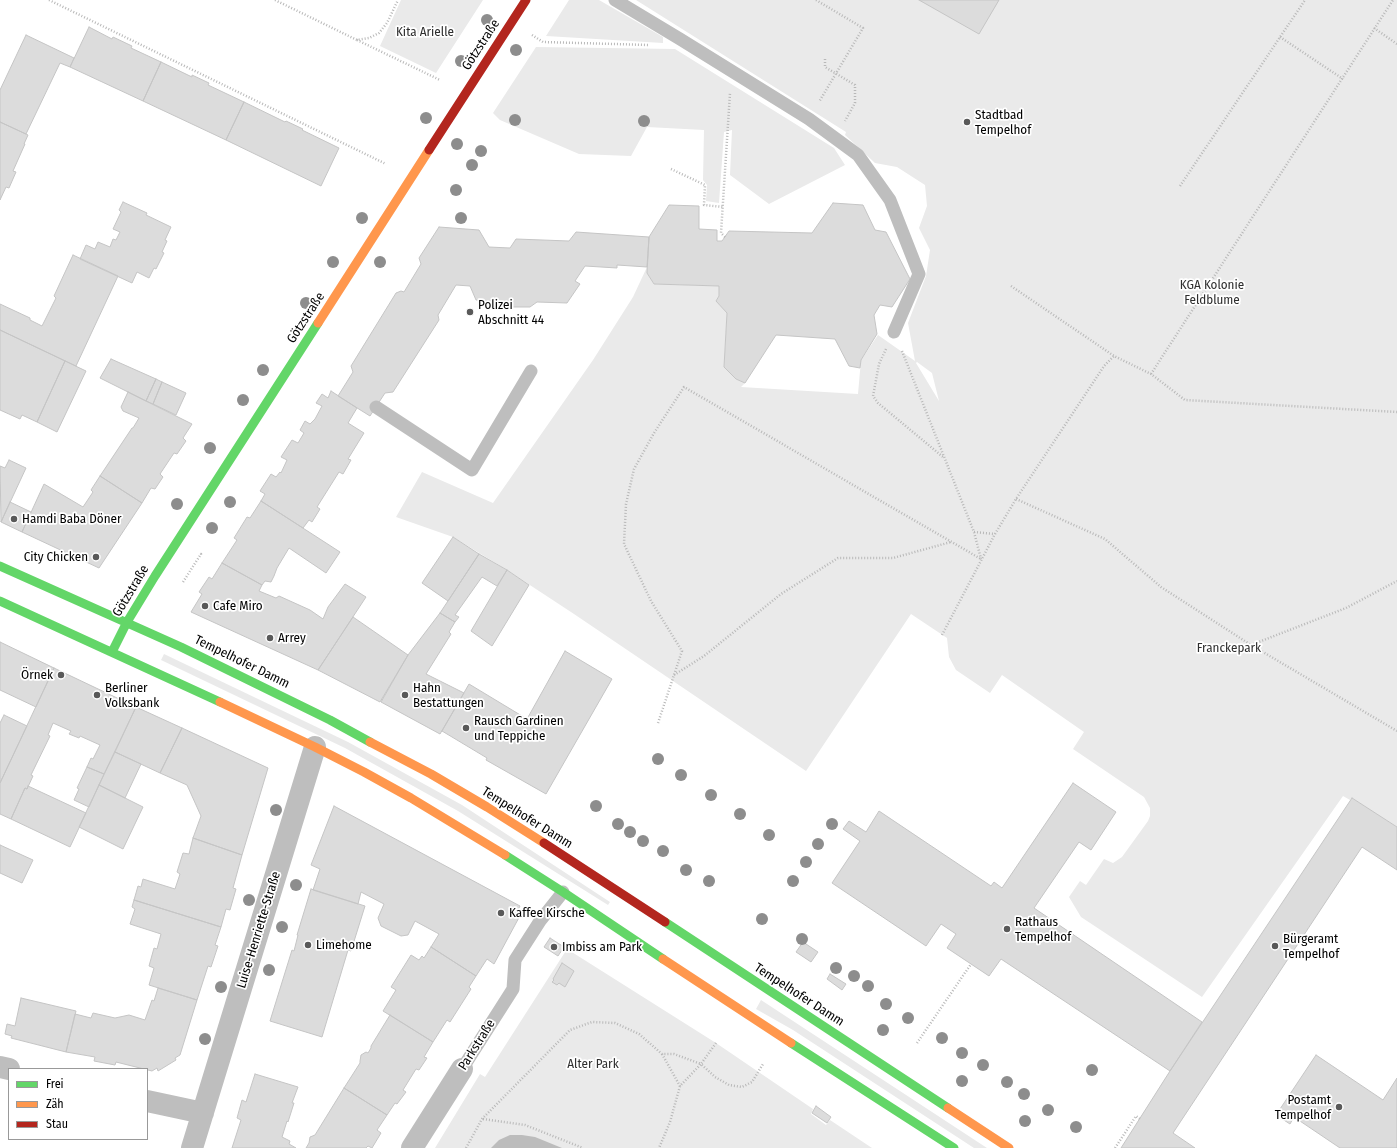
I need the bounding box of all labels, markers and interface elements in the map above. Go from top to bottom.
street label: Götzstraße [459,17,503,73]
park label: Kita Arielle [396,24,454,40]
place label: Stadtbad Tempelhof [975,107,1031,138]
marker: Stadtbad Tempelhof [962,117,972,127]
park label: KGA Kolonie Feldblume [1180,277,1244,308]
street label: Götzstraße [284,290,328,346]
place label: Polizei Abschnitt 44 [478,297,544,328]
marker: Polizei Abschnitt 44 [465,307,475,317]
place label: Hamdi Baba Döner [22,511,121,527]
marker: Hamdi Baba Döner [9,514,19,524]
place label: City Chicken [24,549,88,565]
marker: City Chicken [91,552,101,562]
street label: Götzstraße [110,562,152,620]
place label: Cafe Miro [213,598,263,614]
marker: Cafe Miro [200,601,210,611]
place label: Arrey [278,630,306,646]
street label: Tempelhofer Damm [192,632,292,692]
marker: Arrey [265,633,275,643]
park label: Franckepark [1197,640,1261,656]
place label: Örnek [21,667,53,683]
marker: Örnek [56,670,66,680]
place label: Berliner Volksbank [105,680,159,711]
place label: Hahn Bestattungen [413,680,484,711]
marker: Berliner Volksbank [92,690,102,700]
marker: Hahn Bestattungen [400,690,410,700]
place label: Rausch Gardinen und Teppiche [474,713,564,744]
marker: Rausch Gardinen und Teppiche [461,723,471,733]
street label: Tempelhofer Damm [479,784,575,852]
street label: Luise-Henriette-Straße [234,870,284,990]
place label: Kaffee Kirsche [509,905,585,921]
marker: Kaffee Kirsche [496,908,506,918]
place label: Rathaus Tempelhof [1015,914,1071,945]
marker: Rathaus Tempelhof [1002,924,1012,934]
place label: Bürgeramt Tempelhof [1283,931,1339,962]
place label: Limehome [316,937,372,953]
place label: Imbiss am Park [562,939,642,955]
marker: Limehome [303,940,313,950]
marker: Bürgeramt Tempelhof [1270,941,1280,951]
marker: Imbiss am Park [549,942,559,952]
street label: Tempelhofer Damm [751,960,847,1030]
street label: Parkstraße [455,1017,499,1073]
park label: Alter Park [567,1056,619,1072]
legend [8,1068,148,1140]
text: Frei [46,1077,64,1091]
place label: Postamt Tempelhof [1275,1092,1331,1123]
text: Zäh [46,1097,64,1111]
marker: Postamt Tempelhof [1334,1102,1344,1112]
text: Stau [46,1117,68,1131]

